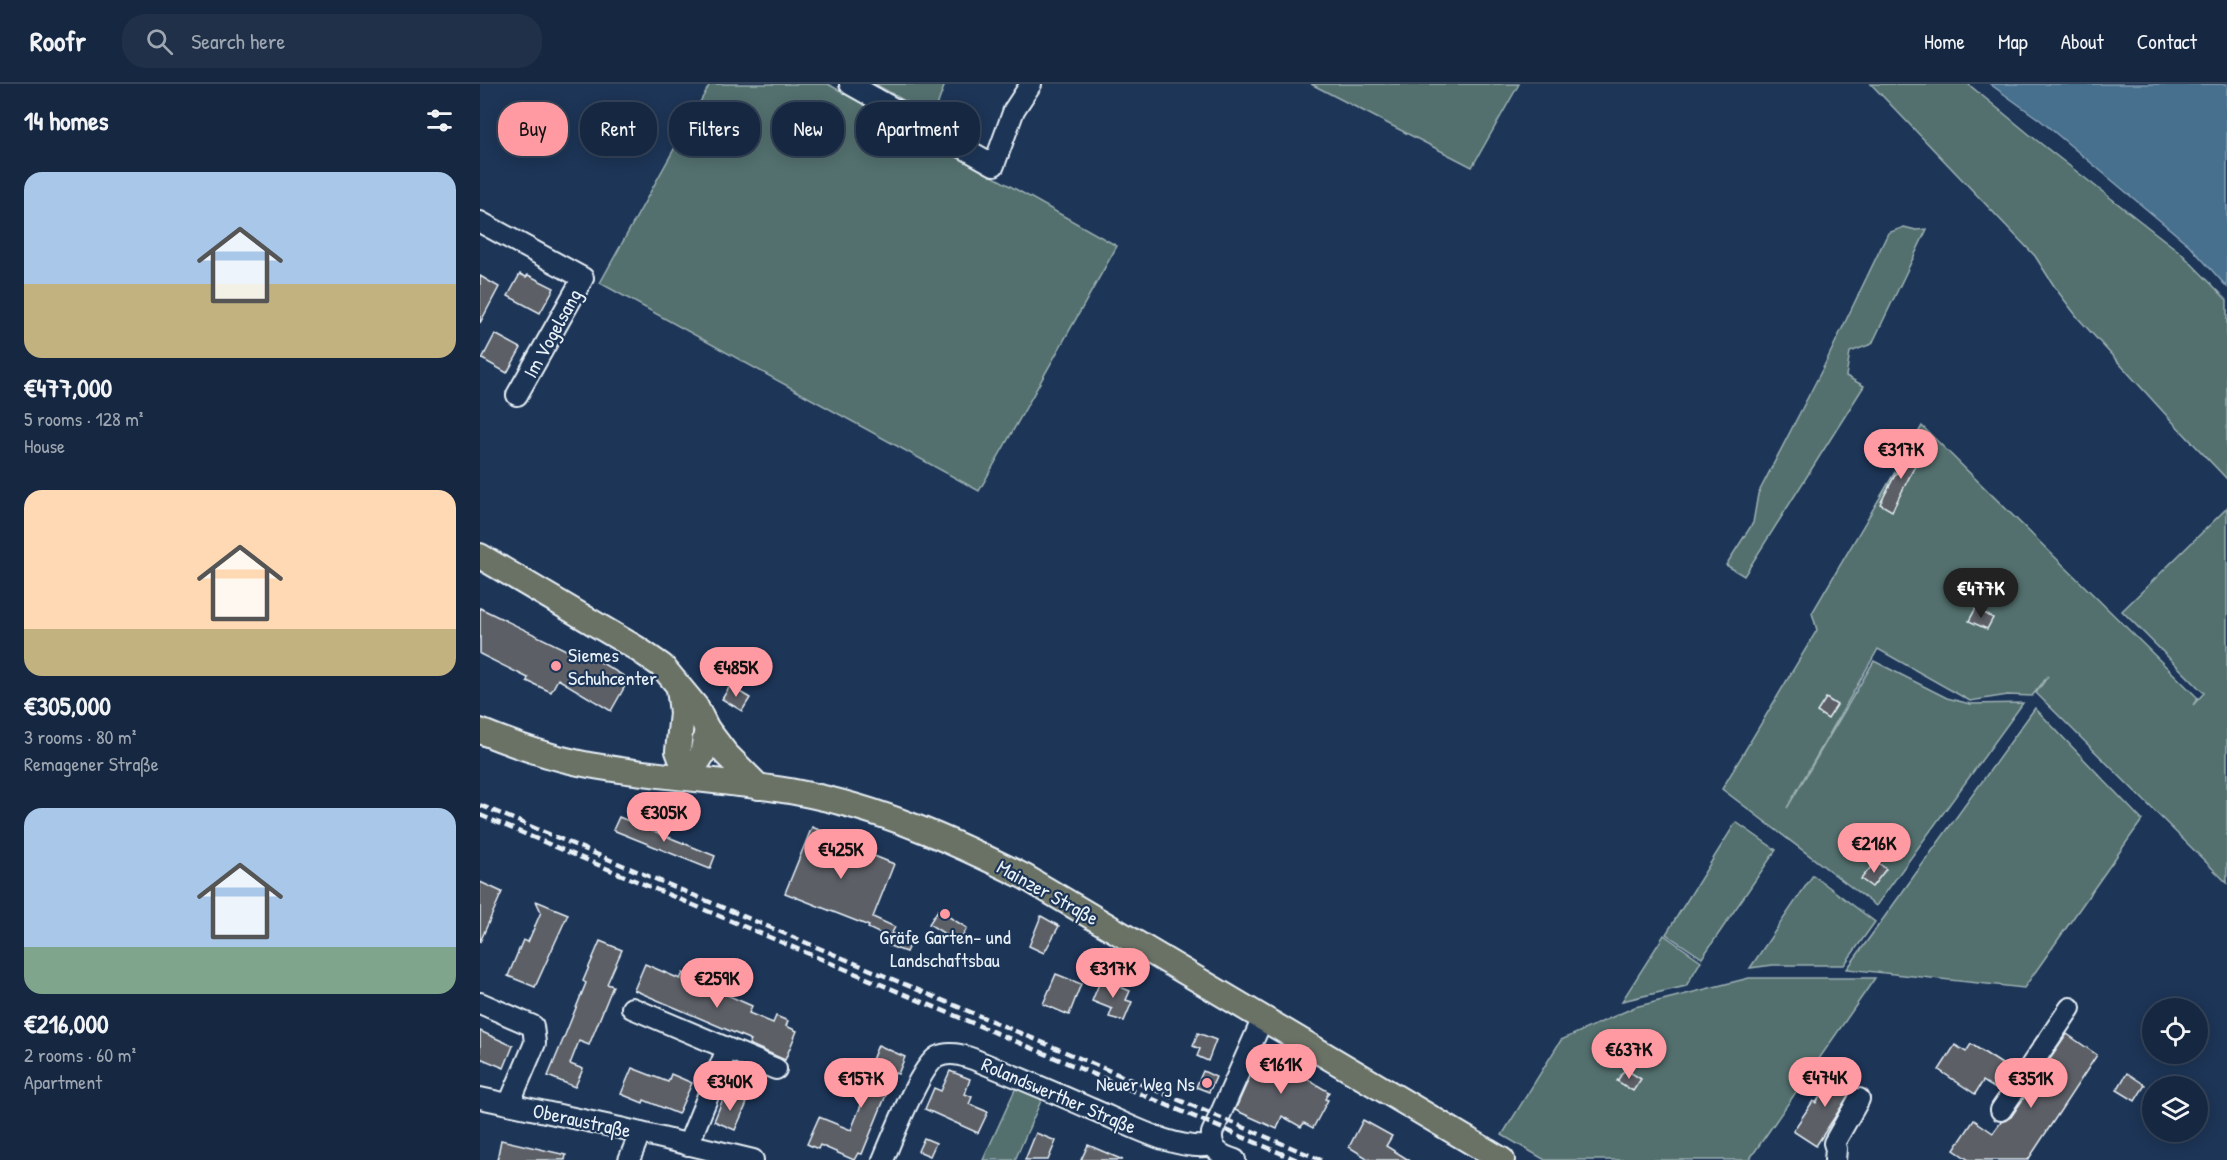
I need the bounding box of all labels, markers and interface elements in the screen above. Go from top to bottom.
search box [122,14,542,68]
text: Roofr [30,22,86,60]
icon: search [143,25,176,58]
text: Search here [191,26,285,56]
text: Home [1924,27,1965,56]
text: Map [1998,27,2028,56]
text: About [2061,27,2104,56]
text: Contact [2137,27,2197,56]
chip: Buy [498,102,568,156]
chip: Rent [580,102,657,156]
chip: Filters [669,102,760,156]
chip: New [772,102,844,156]
chip: Apartment [856,102,980,156]
text: 14 homes [24,103,109,138]
icon: filters [423,104,456,137]
icon: home [186,211,294,319]
street label: Im Vogelsang [516,284,588,382]
text: €477,000 [24,370,112,405]
text: 5 rooms · 128 m² [24,405,143,432]
pin: €317K [1859,429,1943,480]
text: House [24,432,65,459]
text: €317K [1878,435,1924,462]
icon: home [186,529,294,637]
pin: €477K [1939,568,2023,619]
text: €477K [1957,574,2005,601]
place label: Siemes Schuhcenter [568,641,657,691]
pin: €485K [694,647,778,698]
text: €485K [714,653,758,680]
marker: Siemes Schuhcenter [549,659,563,673]
text: €305,000 [24,688,111,723]
text: 3 rooms · 80 m² [24,723,136,750]
text: Remagener Straße [24,750,159,777]
pin: €305K [622,792,706,843]
text: €305K [641,798,687,825]
pin: €216K [1832,823,1916,874]
pin: €425K [799,829,883,880]
text: €216K [1852,829,1896,856]
text: €425K [818,835,864,862]
icon: home [186,847,294,955]
street label: Mainzer Straße [992,853,1104,931]
marker: Gräfe Garten- und Landschaftsbau [938,907,952,921]
place label: Gräfe Garten- und Landschaftsbau [879,923,1011,973]
pin: €317K [1071,948,1155,999]
text: €317K [1090,954,1136,981]
pin: €259K [675,958,759,1009]
text: €259K [694,964,740,991]
map controls [2142,998,2208,1142]
button: locate [2142,998,2208,1064]
text: €216,000 [24,1006,109,1041]
pin: €637K [1587,1029,1671,1080]
text: €637K [1606,1035,1652,1062]
text: 2 rooms · 60 m² [24,1041,136,1068]
pin: €161K [1239,1044,1323,1095]
street label: Rolandswerther Straße [978,1050,1140,1140]
text: €161K [1260,1050,1302,1077]
pin: €474K [1783,1057,1867,1108]
pin: €157K [819,1058,903,1109]
pin: €351K [1989,1058,2073,1109]
pin: €340K [688,1061,772,1112]
text: €474K [1803,1063,1847,1090]
text: €157K [838,1064,884,1091]
text: €351K [2009,1064,2053,1091]
text: €340K [707,1067,753,1094]
text: Apartment [24,1068,102,1095]
place label: Neuer Weg Ns [1096,1070,1195,1097]
marker: Neuer Weg Ns [1200,1076,1214,1090]
button: layers [2142,1076,2208,1142]
street label: Oberaustraße [531,1096,634,1144]

